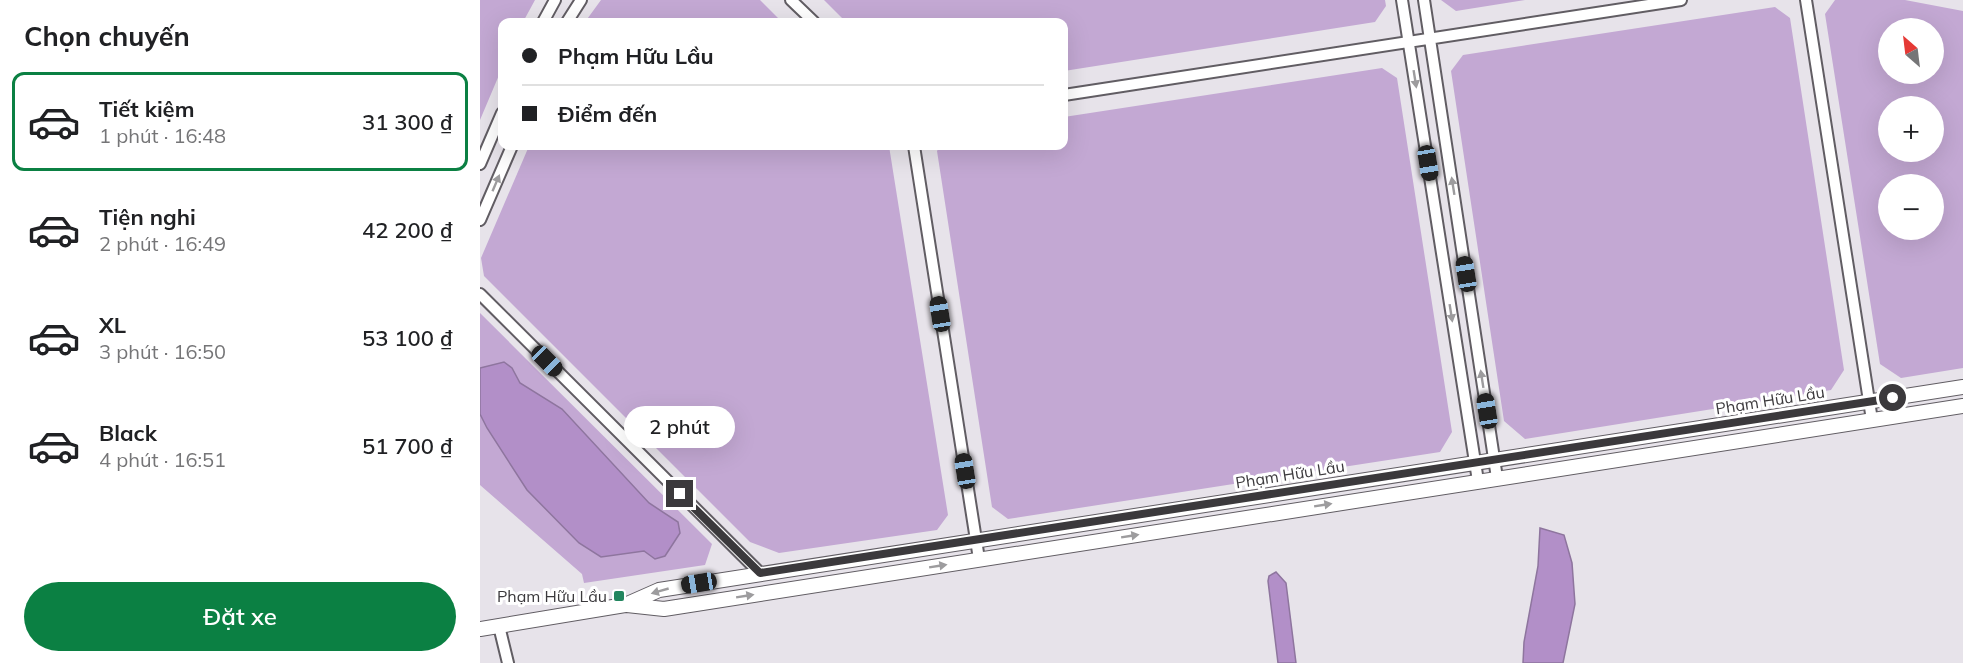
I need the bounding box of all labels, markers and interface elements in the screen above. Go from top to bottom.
north arrow [1878,18,1944,84]
map controls [1878,18,1944,240]
text: Chọn chuyến [24,19,190,53]
text: Phạm Hữu Lầu [558,42,714,70]
one-way arrow [1410,69,1419,88]
icon: car [27,95,81,149]
text: Tiết kiệm [99,95,194,123]
button: + [1878,96,1944,162]
text: Điểm đến [558,100,657,128]
text: 31 300 ₫ [362,108,453,136]
text: 1 phút · 16:48 [99,123,226,148]
car [1416,144,1440,182]
one-way arrow [491,173,501,191]
button: − [1878,174,1944,240]
one-way arrow [1448,177,1457,196]
icon: car [27,203,81,257]
text: Tiện nghi [99,203,196,231]
text: 42 200 ₫ [362,216,453,244]
text: 2 phút · 16:49 [99,231,226,256]
car [1454,255,1478,293]
car [928,295,952,333]
one-way arrow [1447,303,1456,322]
icon: car [27,311,81,365]
text: XL [99,311,126,339]
text: 53 100 ₫ [362,324,453,352]
text: 3 phút · 16:50 [99,339,226,364]
car [528,342,566,380]
one-way arrow [1478,369,1487,388]
street label: Phạm Hữu Lầu [1714,382,1826,418]
route start [1879,384,1906,411]
car [1475,392,1499,430]
callout: 2 phút [624,407,736,449]
text: 2 phút [649,414,710,439]
icon: car [27,419,81,473]
text: Black [99,419,157,447]
text: 51 700 ₫ [362,432,453,460]
text: 4 phút · 16:51 [99,447,226,472]
car [953,452,977,490]
street label: Phạm Hữu Lầu [1234,456,1346,492]
route end [666,480,693,507]
one-way arrow [1314,501,1333,510]
one-way arrow [1121,531,1140,540]
one-way arrow [928,561,947,570]
car [680,571,718,595]
button: Đặt xe [24,582,456,651]
place label: Phạm Hữu Lầu [497,586,607,606]
one-way arrow [651,586,669,596]
marker: Phạm Hữu Lầu [612,589,626,603]
one-way arrow [736,591,755,600]

